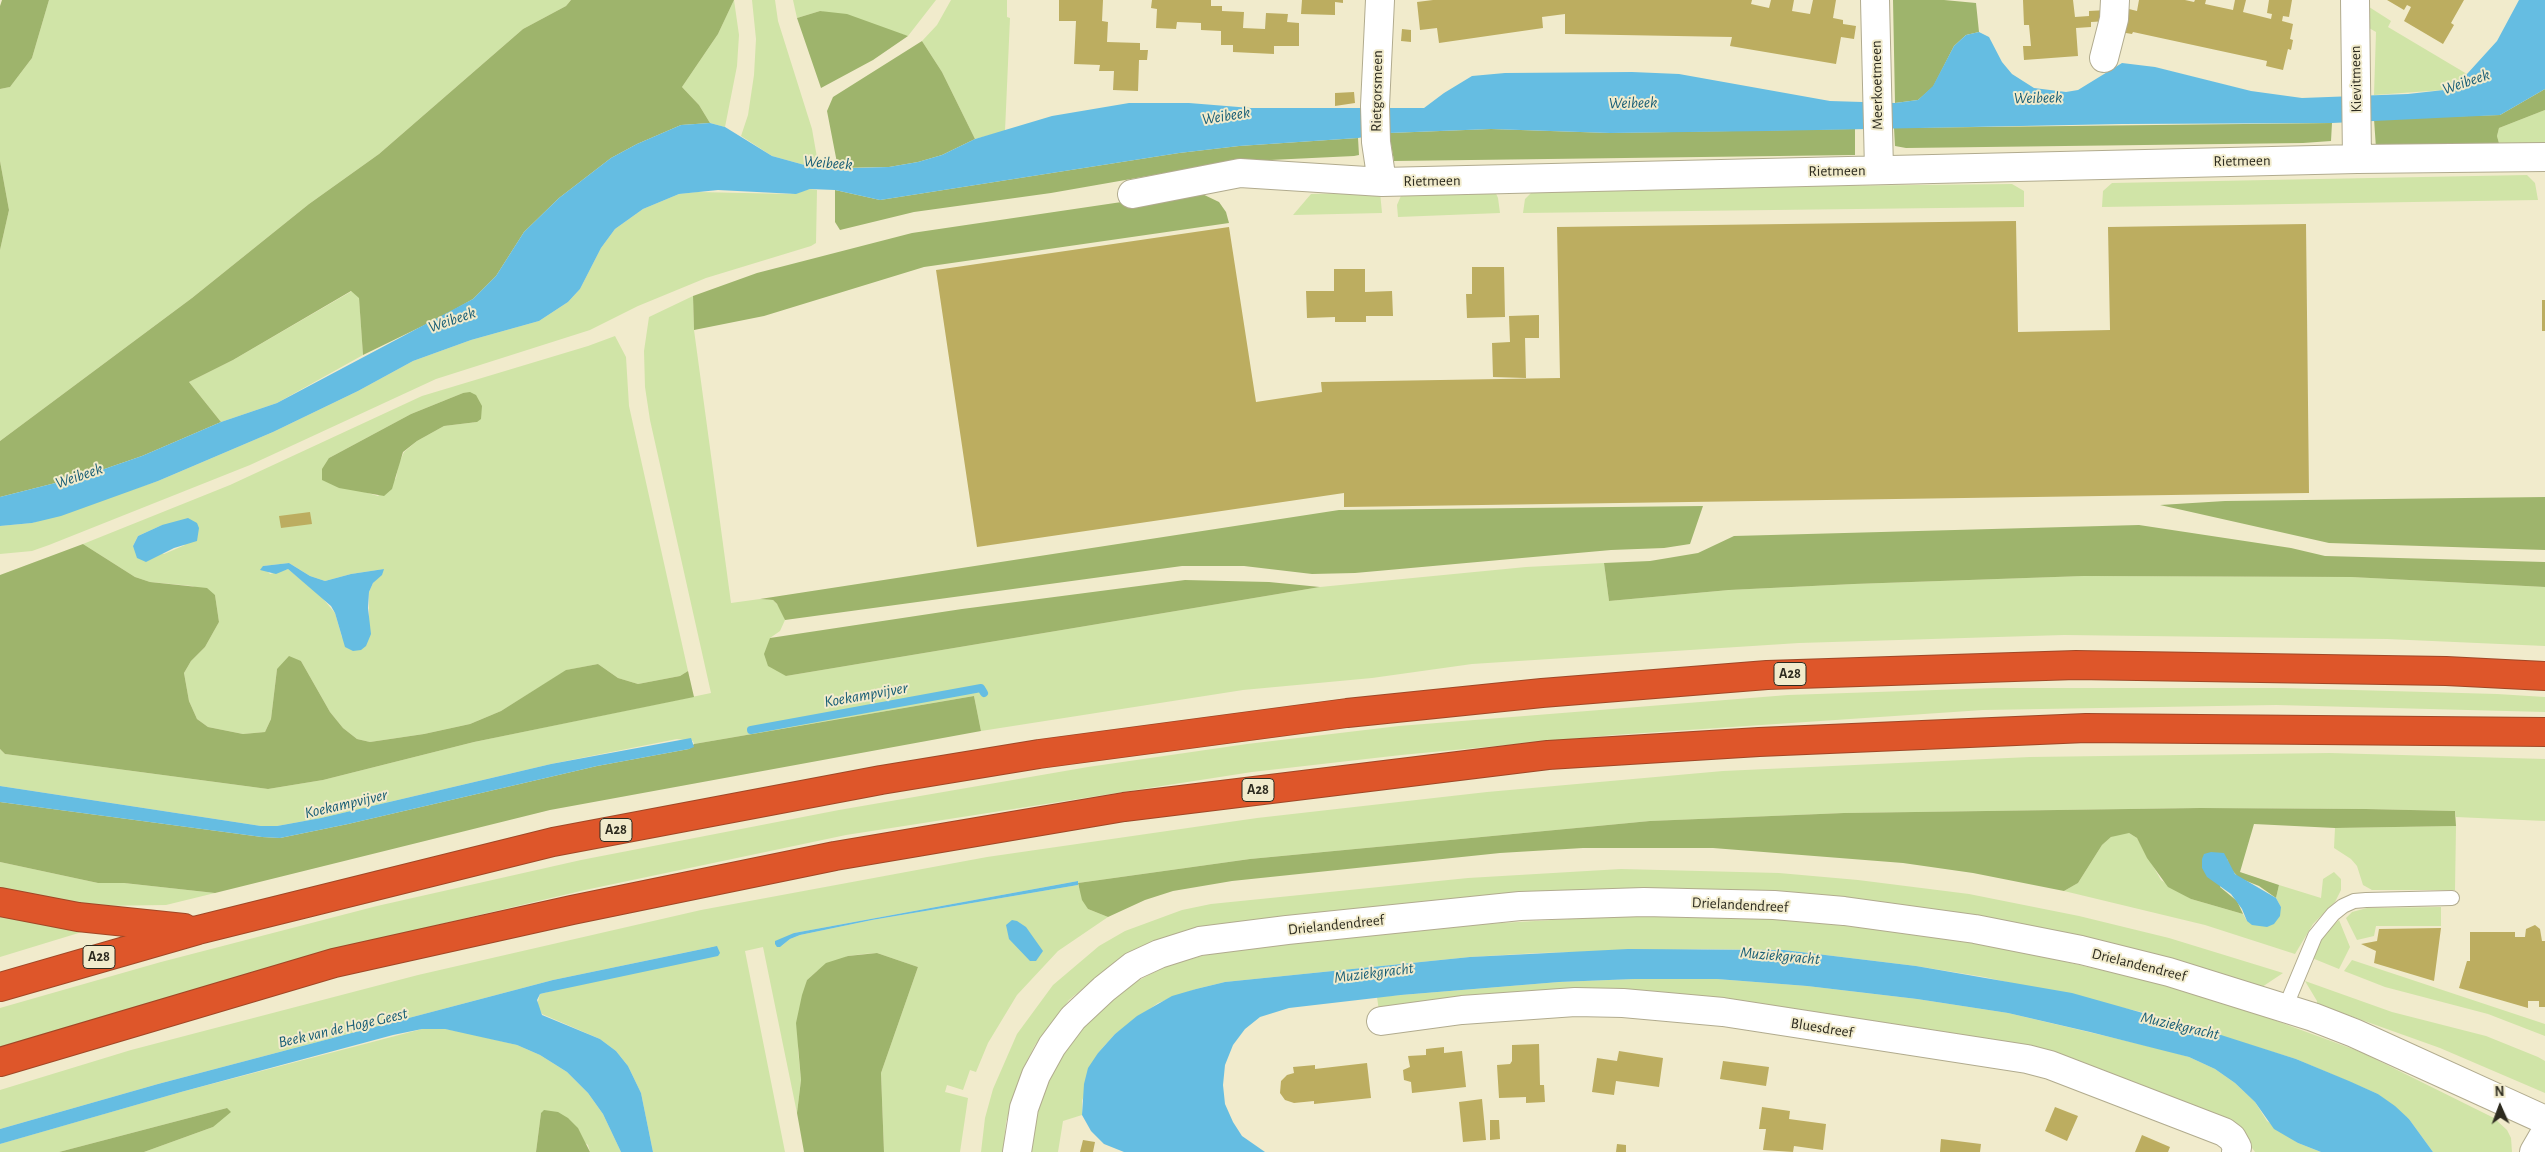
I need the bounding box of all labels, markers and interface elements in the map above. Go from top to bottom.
street label: Meerkoetmeen [1867,40,1887,130]
street label: Kievitmeen [2346,45,2366,113]
street label: Rietgorsmeen [1367,50,1387,132]
water label: Weibeek [2440,65,2492,99]
water label: Weibeek [2013,88,2063,108]
water label: Weibeek [1608,93,1658,113]
water label: Weibeek [1200,103,1252,129]
water label: Weibeek [803,152,853,174]
street label: Rietmeen [2213,152,2271,170]
street label: Rietmeen [1808,162,1866,180]
street label: Rietmeen [1403,172,1461,190]
water label: Weibeek [426,303,478,337]
water label: Weibeek [53,459,105,493]
road number: A28 [1774,662,1806,686]
water label: Koekampvijver [823,678,909,712]
road number: A28 [1242,778,1274,802]
water label: Koekampvijver [303,785,389,823]
road number: A28 [600,818,632,842]
street label: Drielandendreef [1691,893,1789,917]
street label: Drielandendreef [1287,911,1385,939]
water label: Muziekgracht [1739,943,1821,969]
street label: Drielandendreef [2090,945,2188,985]
road number: A28 [83,946,115,969]
water label: Muziekgracht [1333,959,1415,987]
water label: Beek van de Hoge Geest [277,1004,409,1052]
water label: Muziekgracht [2139,1008,2221,1044]
street label: Bluesdreef [1790,1014,1854,1042]
north arrow [2475,1082,2525,1132]
text: N [2494,1085,2505,1099]

